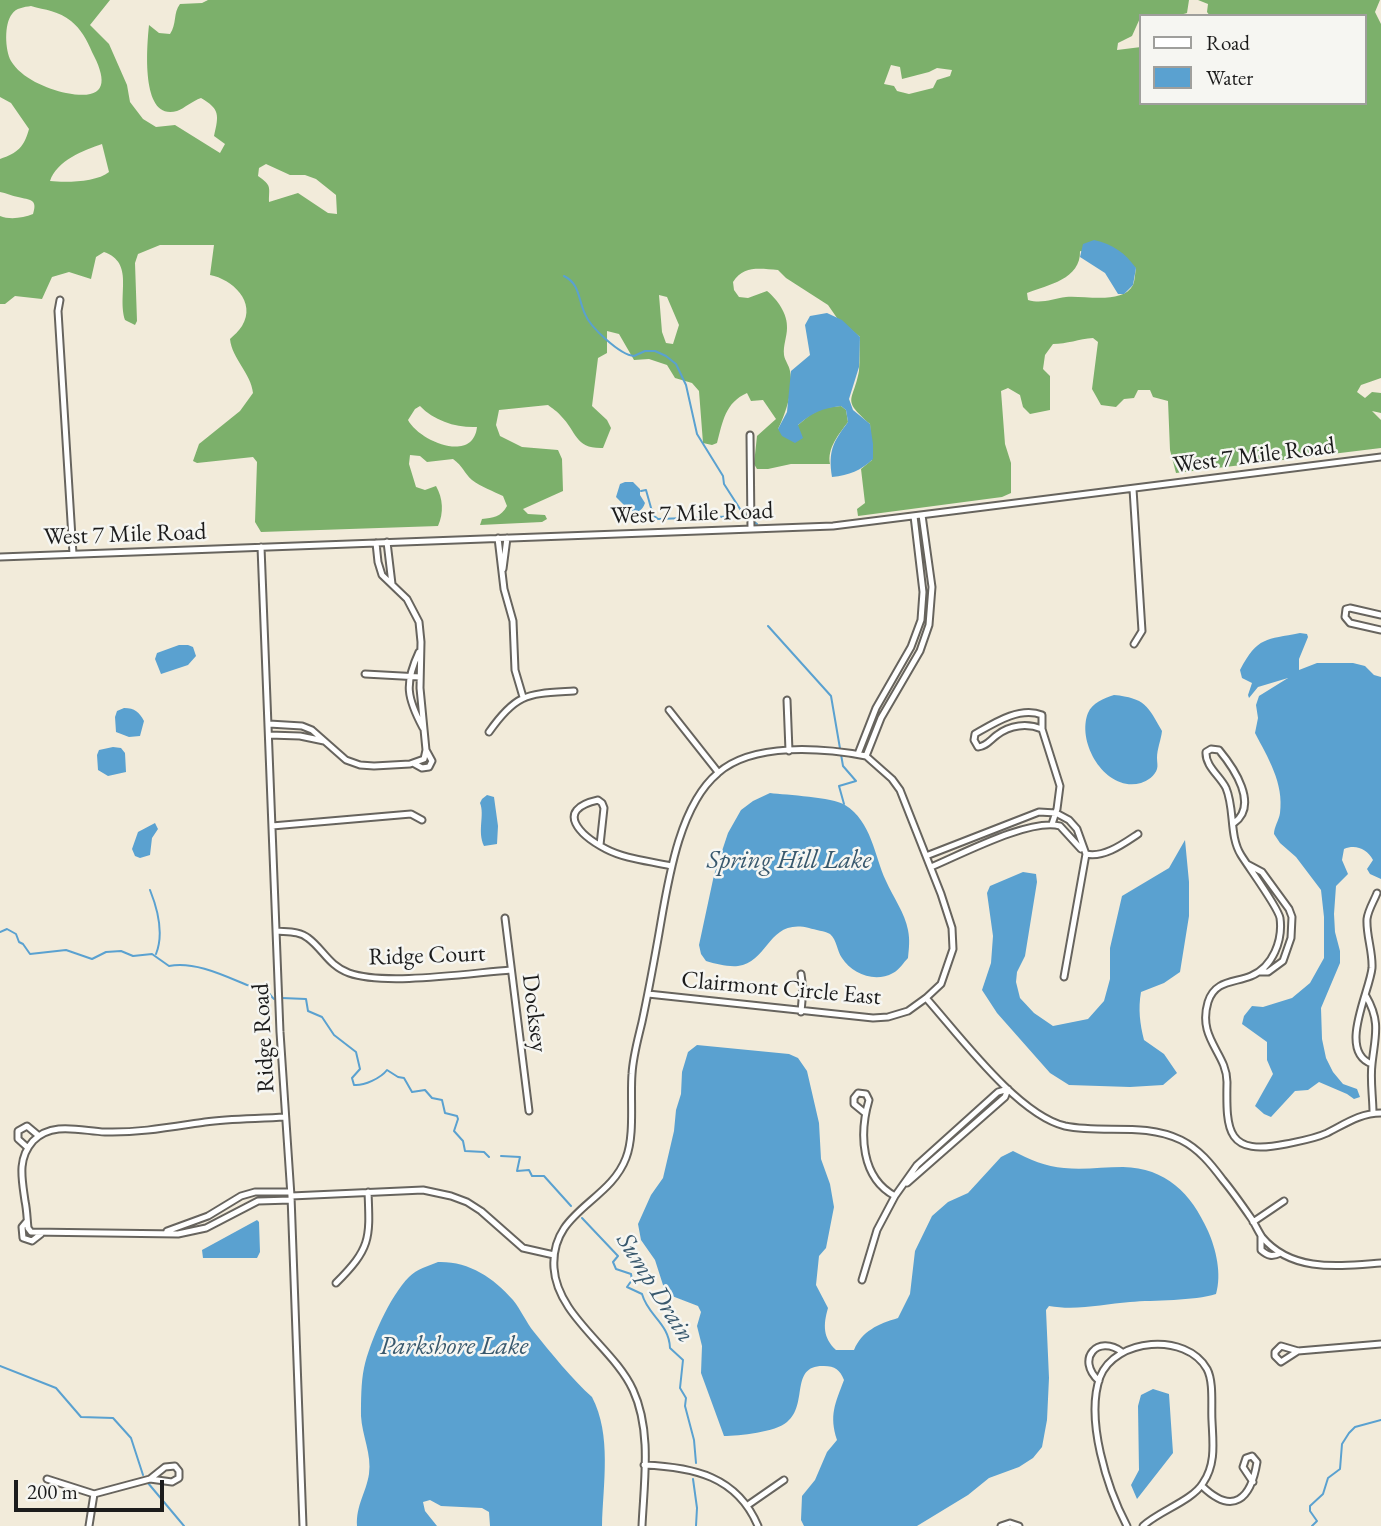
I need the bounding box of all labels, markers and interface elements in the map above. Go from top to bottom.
legend [1140,14,1367,105]
text: Road [1206,29,1250,56]
text: Water [1206,64,1253,91]
street label: West 7 Mile Road [1171,432,1337,480]
street label: West 7 Mile Road [610,497,774,531]
street label: West 7 Mile Road [43,518,207,552]
water label: Spring Hill Lake [707,845,871,877]
street label: Ridge Court [368,940,486,972]
street label: Clairmont Circle East [680,966,882,1012]
street label: Docksey [515,972,553,1054]
street label: Ridge Road [247,982,281,1094]
water label: Sump Drain [609,1227,701,1349]
water label: Parkshore Lake [380,1331,528,1363]
scale bar [18,1466,168,1510]
text: 200 m [27,1478,78,1505]

